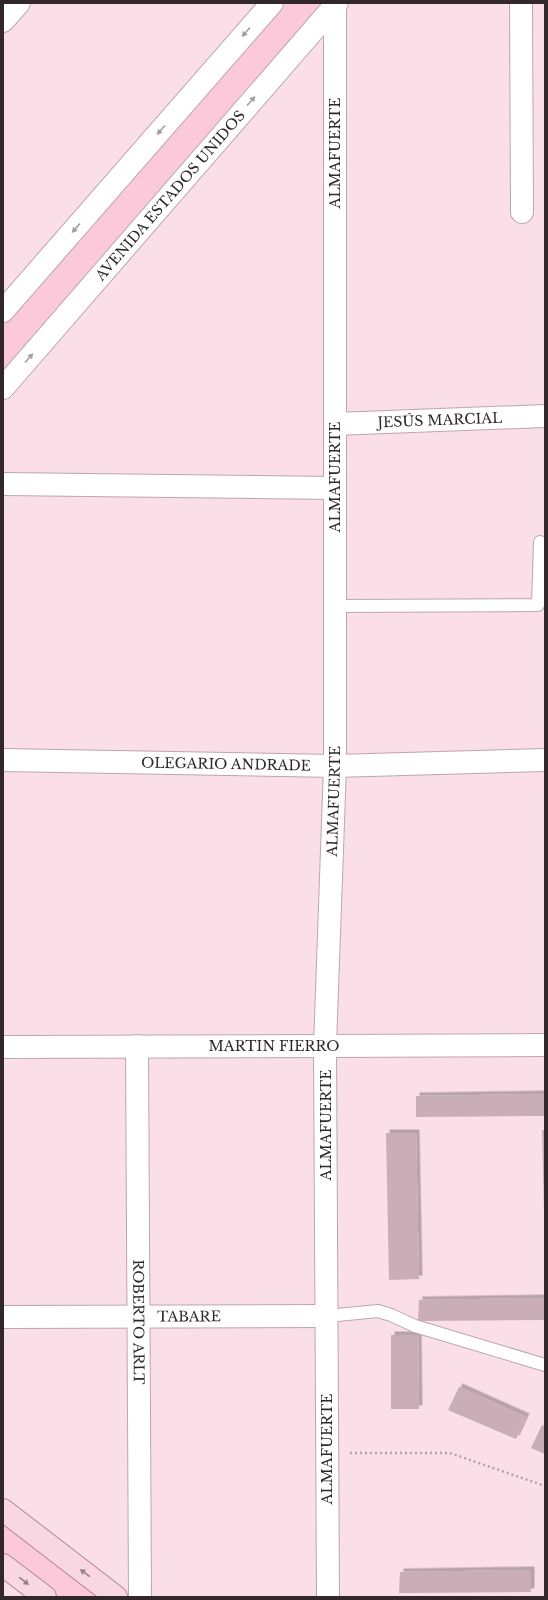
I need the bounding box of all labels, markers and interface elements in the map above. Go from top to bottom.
one-way arrow [242,27,251,38]
one-way arrow [247,96,256,107]
street label: ALMAFUERTE [326,98,344,209]
street label: AVENIDA ESTADOS UNIDOS [91,107,249,285]
one-way arrow [157,126,166,135]
one-way arrow [71,223,80,234]
one-way arrow [24,353,33,363]
street label: JESÚS MARCIAL [375,409,503,431]
street label: ALMAFUERTE [326,422,344,533]
street label: ALMAFUERTE [323,746,344,858]
street label: OLEGARIO ANDRADE [141,753,311,775]
street label: MARTIN FIERRO [209,1037,339,1055]
street label: ALMAFUERTE [317,1070,335,1181]
street label: ROBERTO ARLT [129,1259,148,1385]
street label: TABARE [157,1307,221,1326]
street label: ALMAFUERTE [318,1394,336,1505]
one-way arrow [80,1569,91,1578]
one-way arrow [18,1577,29,1585]

